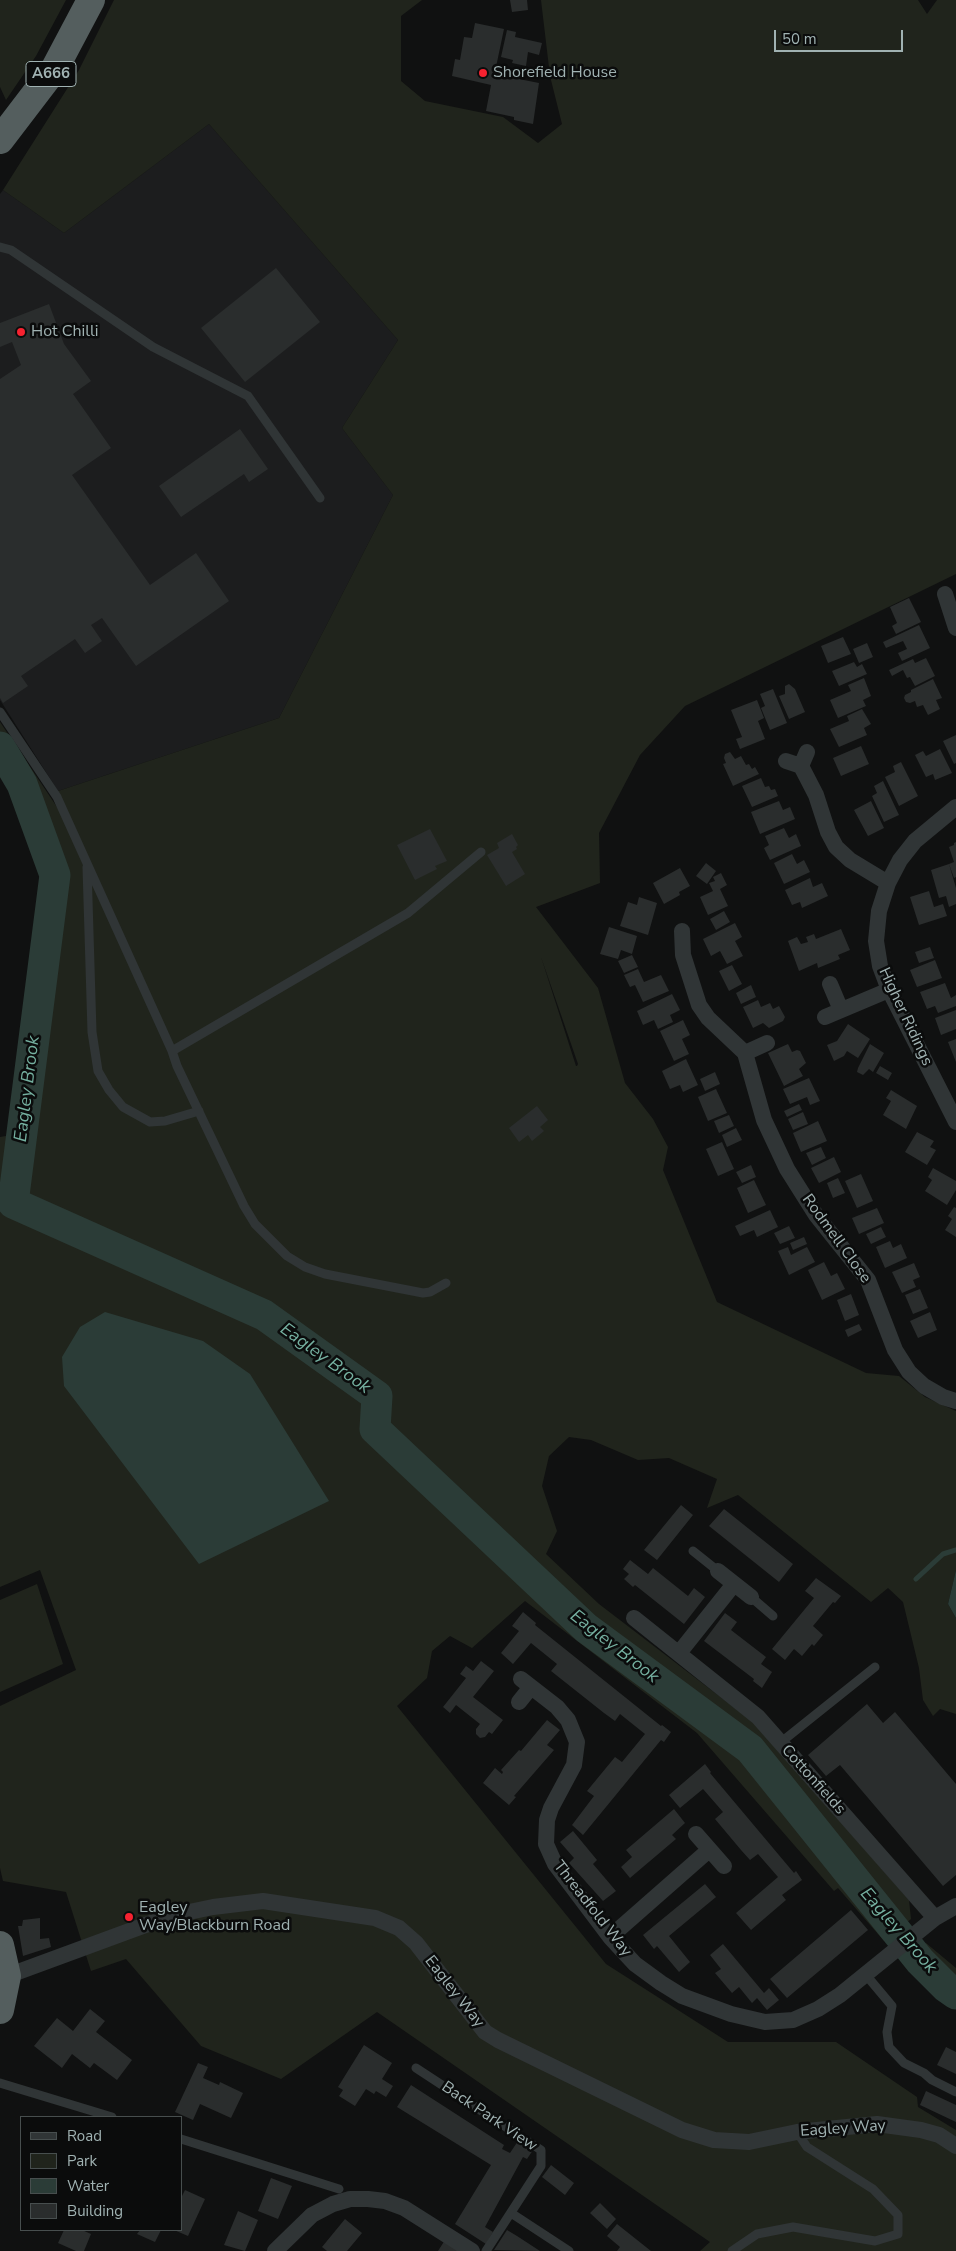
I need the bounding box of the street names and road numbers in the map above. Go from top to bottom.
road number: A666 [26,62,76,86]
street label: Higher Ridings [874,965,936,1069]
street label: Rodmell Close [797,1191,875,1287]
street label: Cottonfields [777,1741,849,1819]
street label: Threadfold Way [549,1857,635,1961]
street label: Eagley Way [420,1952,488,2032]
street label: Back Park View [437,2078,541,2156]
street label: Eagley Way [800,2116,886,2142]

